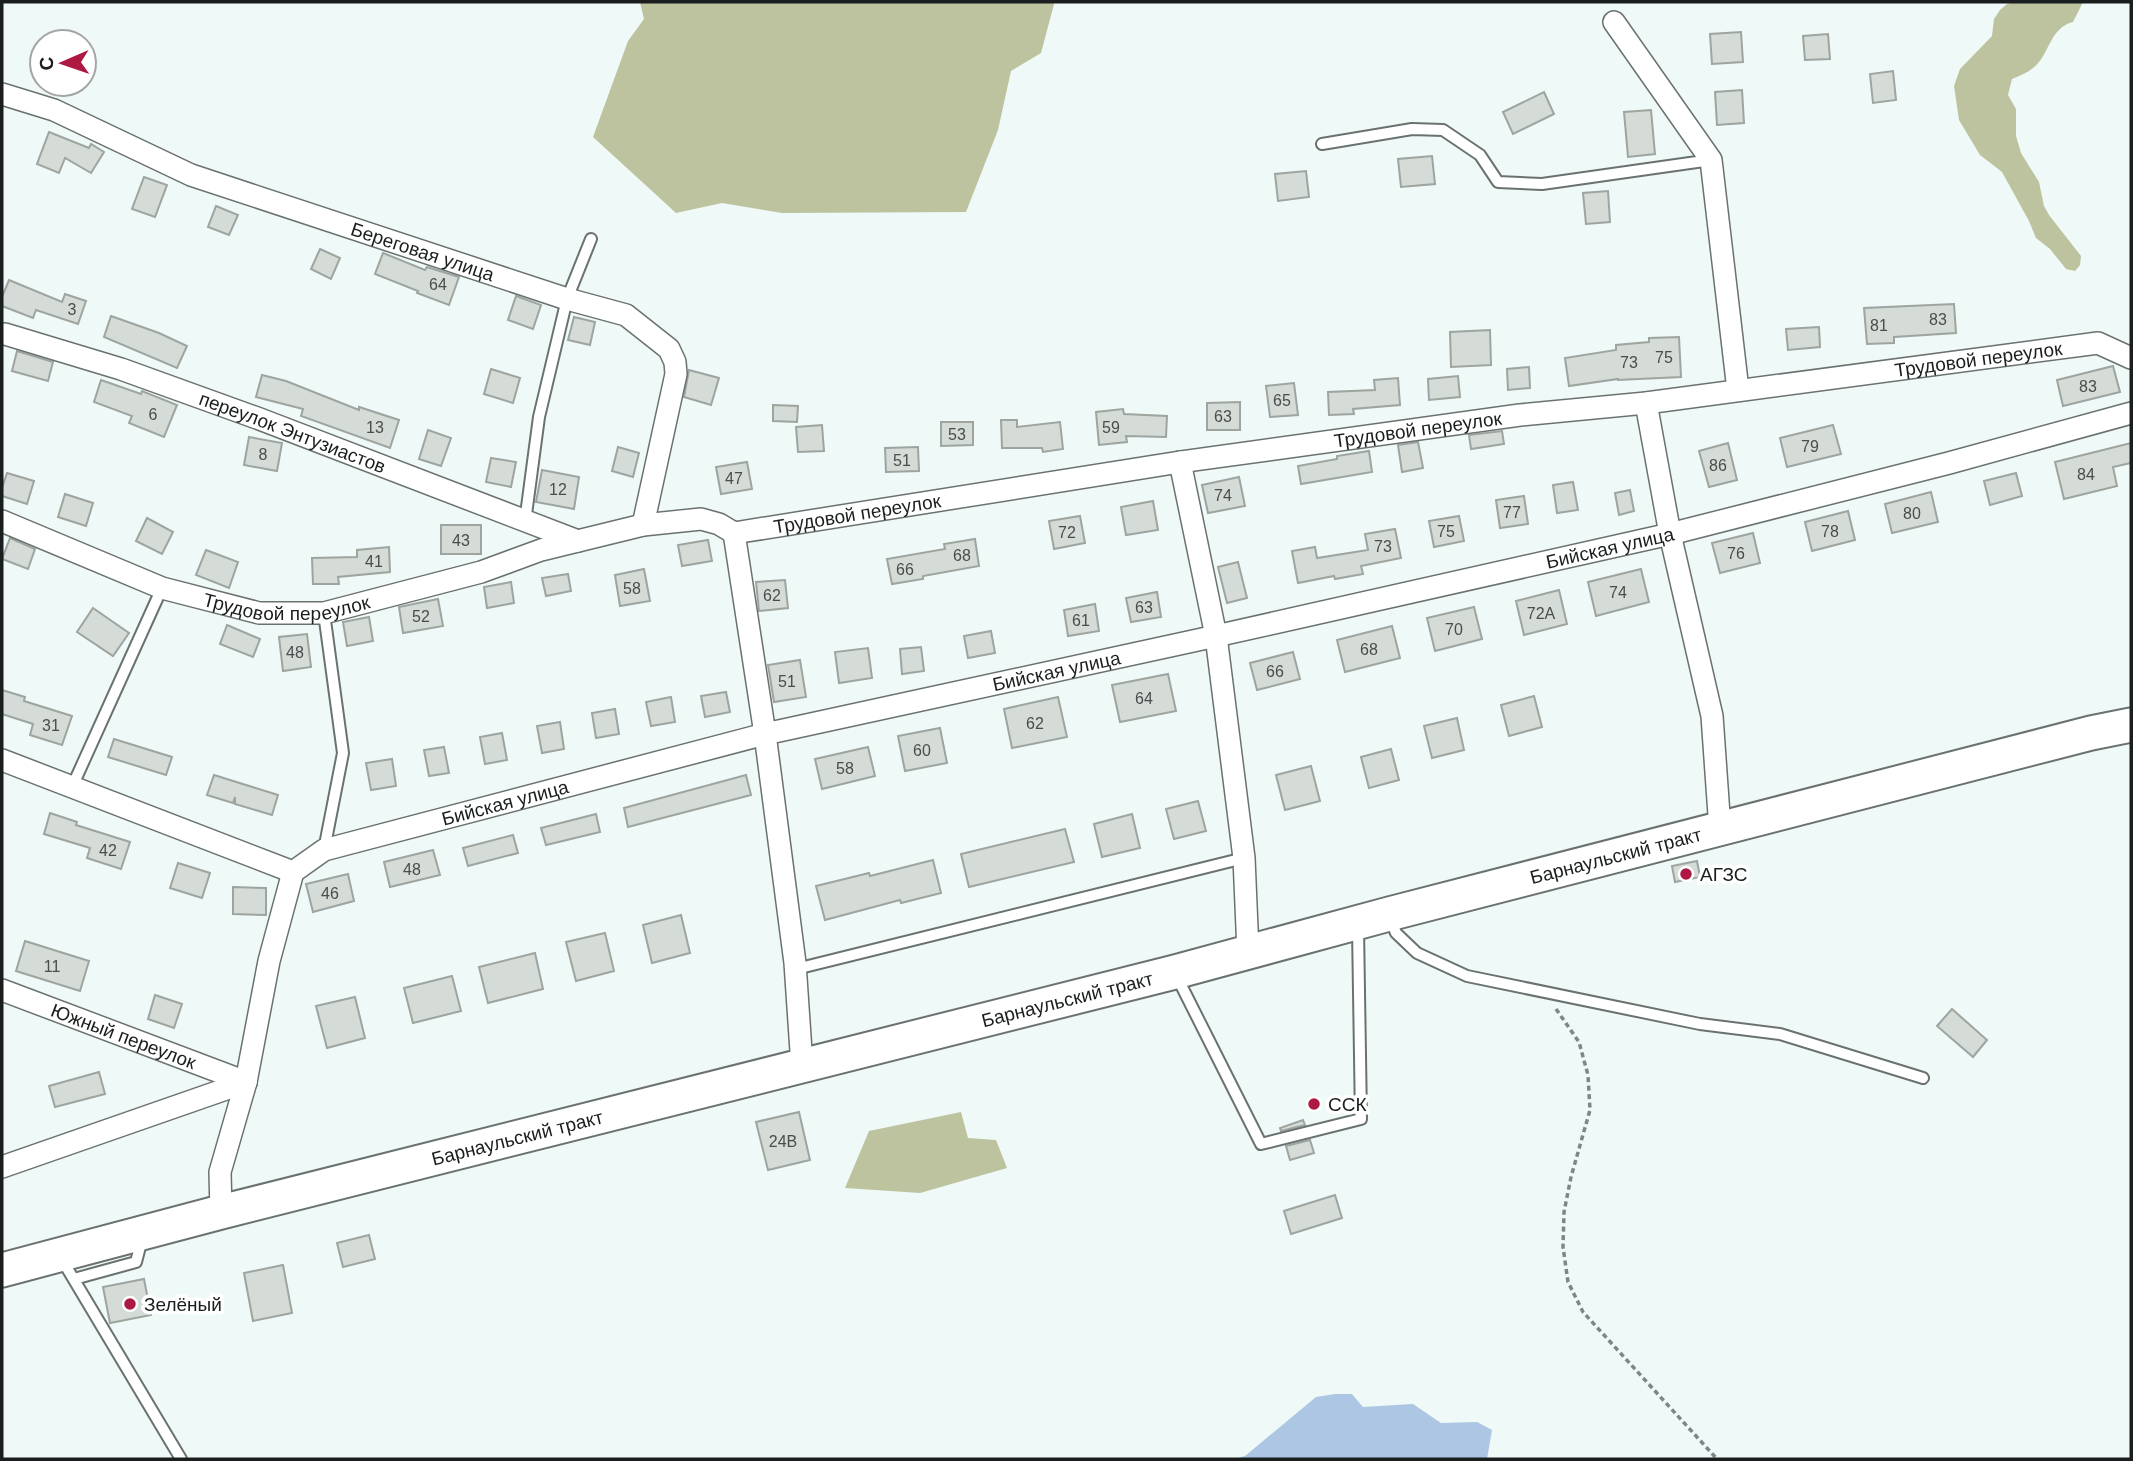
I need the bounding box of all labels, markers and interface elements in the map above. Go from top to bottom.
north arrow [28,28,98,98]
text: С [36,56,57,71]
street label: Береговая улица [348,218,497,285]
house number: 64 [429,276,447,293]
house number: 3 [68,301,77,318]
house number: 83 [1929,311,1947,328]
house number: 81 [1870,317,1888,334]
street label: Трудовой переулок [1893,337,2064,380]
house number: 75 [1655,349,1673,366]
house number: 73 [1620,354,1638,371]
house number: 83 [2079,378,2097,395]
street label: переулок Энтузиастов [197,388,389,477]
house number: 65 [1273,392,1291,409]
house number: 6 [149,406,158,423]
street label: Трудовой переулок [1333,407,1504,451]
house number: 63 [1214,408,1232,425]
house number: 13 [366,419,384,436]
house number: 59 [1102,419,1120,436]
house number: 53 [948,426,966,443]
house number: 79 [1801,438,1819,455]
house number: 8 [259,446,268,463]
house number: 51 [893,452,911,469]
house number: 86 [1709,457,1727,474]
house number: 84 [2077,466,2095,483]
house number: 47 [725,470,743,487]
house number: 12 [549,481,567,498]
house number: 74 [1214,487,1232,504]
street label: Трудовой переулок [772,490,943,537]
house number: 77 [1503,504,1521,521]
house number: 80 [1903,505,1921,522]
house number: 75 [1437,523,1455,540]
street label: Бийская улица [1544,523,1676,572]
house number: 78 [1821,523,1839,540]
house number: 72 [1058,524,1076,541]
house number: 43 [452,532,470,549]
house number: 73 [1374,538,1392,555]
house number: 76 [1727,545,1745,562]
house number: 68 [953,547,971,564]
house number: 41 [365,553,383,570]
house number: 66 [896,561,914,578]
house number: 58 [623,580,641,597]
house number: 74 [1609,584,1627,601]
house number: 62 [763,587,781,604]
street label: Трудовой переулок [201,589,373,624]
house number: 63 [1135,599,1153,616]
house number: 72А [1527,605,1556,622]
house number: 52 [412,608,430,625]
house number: 61 [1072,612,1090,629]
house number: 70 [1445,621,1463,638]
house number: 68 [1360,641,1378,658]
house number: 48 [286,644,304,661]
street label: Бийская улица [990,646,1123,695]
house number: 66 [1266,663,1284,680]
house number: 51 [778,673,796,690]
house number: 64 [1135,690,1153,707]
house number: 62 [1026,715,1044,732]
house number: 31 [42,717,60,734]
house number: 60 [913,742,931,759]
house number: 58 [836,760,854,777]
street label: Бийская улица [439,776,571,829]
street label: Барнаульский тракт [1528,823,1704,888]
house number: 42 [99,842,117,859]
house number: 48 [403,861,421,878]
place label: АГЗС [1700,864,1748,885]
marker: АГЗС [1678,866,1694,882]
house number: 46 [321,885,339,902]
house number: 11 [44,958,60,975]
street label: Барнаульский тракт [979,967,1155,1031]
street label: Южный переулок [48,999,200,1073]
place label: ССК [1328,1094,1367,1115]
marker: ССК [1306,1096,1322,1112]
street label: Барнаульский тракт [429,1106,605,1169]
house number: 24В [769,1133,797,1150]
place label: Зелёный [144,1294,222,1315]
marker: Зелёный [122,1296,138,1312]

